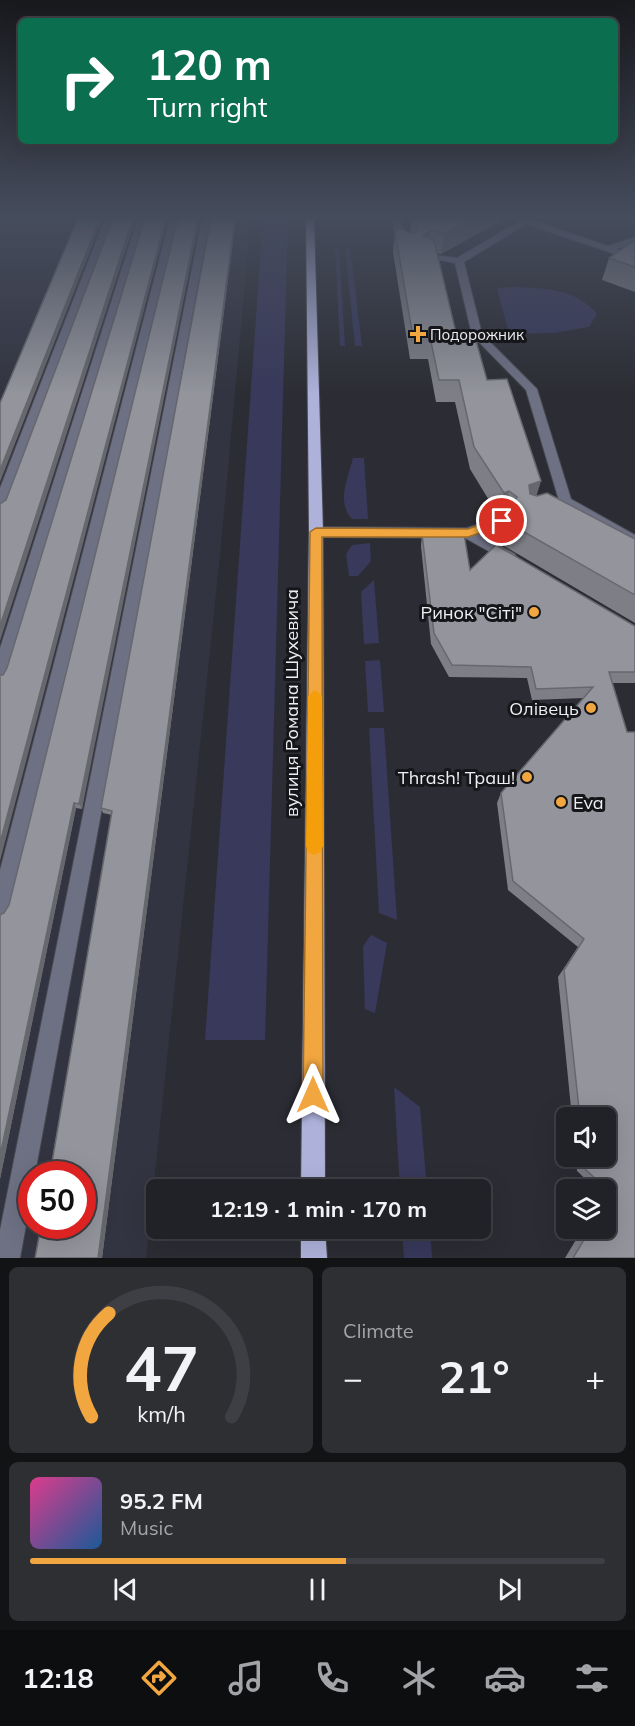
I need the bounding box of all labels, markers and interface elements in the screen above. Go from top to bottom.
text: 120 m [147,38,272,91]
icon: right [48,42,126,120]
text: Turn right [147,90,267,124]
place label: Подорожник [430,325,525,344]
marker: Подорожник [411,327,425,341]
pin [476,495,527,546]
icon: arrive [485,504,518,537]
street label: вулиця Романа Шухевича [280,589,303,817]
place label: Ринок "Сіті" [421,601,522,624]
marker: Ринок "Сіті" [527,605,541,619]
place label: Олівець [509,697,579,720]
marker: Олівець [584,701,598,715]
place label: Thrash! Траш! [398,766,515,789]
marker: Thrash! Траш! [520,770,534,784]
place label: Eva [573,791,604,814]
marker: Eva [554,795,568,809]
position arrow [281,1063,345,1127]
map controls [556,1107,616,1239]
button: sound [556,1107,616,1167]
speed limit sign: 50 [18,1161,96,1239]
button: layers [556,1179,616,1239]
text: 12:19 · 1 min · 170 m [210,1195,427,1223]
text: Climate [343,1318,414,1343]
text: 47 [124,1328,198,1407]
text: 21° [438,1348,510,1404]
text: − [343,1357,363,1398]
text: + [585,1357,605,1398]
text: km/h [137,1400,185,1427]
text: 95.2 FM [120,1487,203,1515]
text: Music [120,1515,173,1540]
icon: previous [109,1573,142,1606]
icon: pause [301,1573,334,1606]
icon: next [493,1573,526,1606]
icon: directions [138,1657,180,1699]
icon: music [225,1657,267,1699]
icon: phone [311,1657,353,1699]
icon: climate [398,1657,440,1699]
icon: car [484,1657,526,1699]
icon: filters [571,1657,613,1699]
text: 12:18 [22,1661,94,1695]

